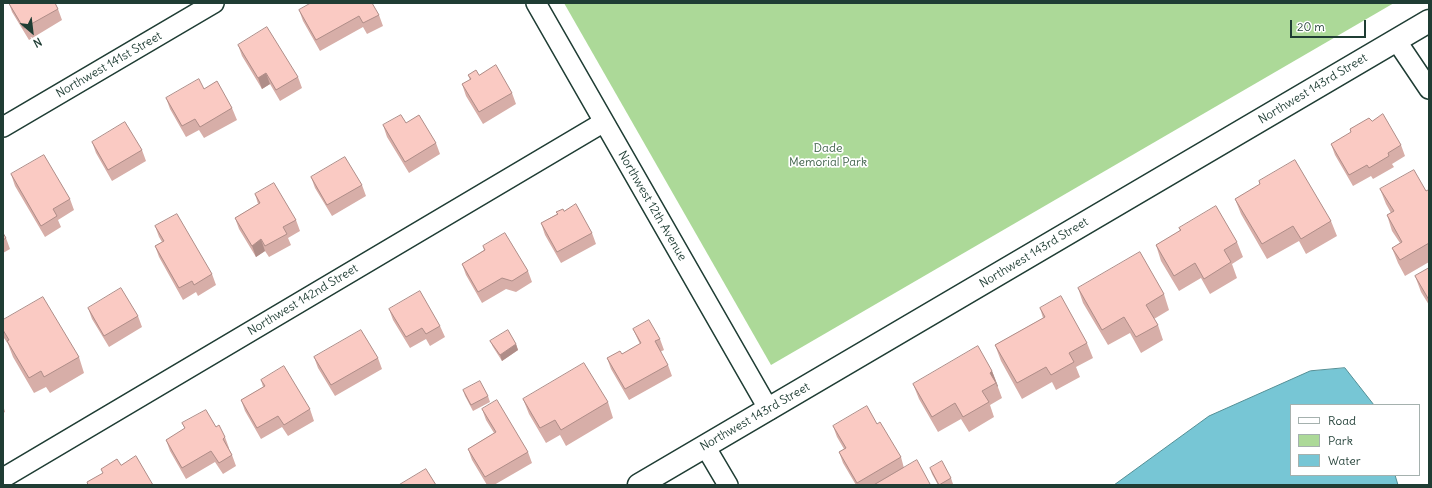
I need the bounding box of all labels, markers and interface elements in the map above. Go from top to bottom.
north arrow [12,12,52,52]
scale bar [1292,12,1368,38]
text: 20 m [1297,19,1325,34]
street label: Northwest 141st Street [54,29,164,101]
text: N [31,35,44,51]
street label: Northwest 143rd Street [1256,51,1370,127]
park label: Dade Memorial Park [789,142,867,170]
street label: Northwest 12th Avenue [615,149,689,263]
street label: Northwest 143rd Street [977,215,1091,291]
street label: Northwest 142nd Street [245,261,361,339]
street label: Northwest 143rd Street [698,380,812,454]
legend [1290,404,1420,476]
text: Road [1328,413,1356,428]
text: Park [1328,433,1353,448]
text: Water [1328,453,1361,468]

